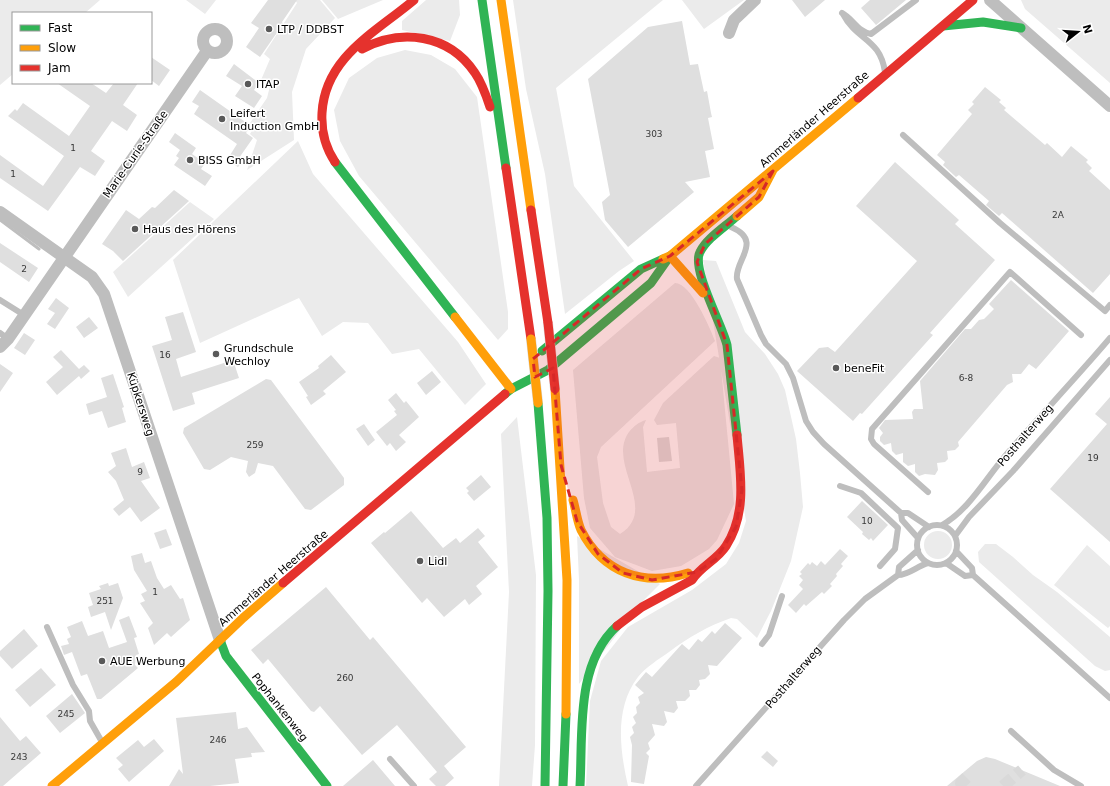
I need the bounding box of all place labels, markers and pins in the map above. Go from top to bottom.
place label: LTP / DDBST [277,23,344,36]
marker: LTP / DDBST [264,24,274,34]
place label: ITAP [256,78,280,91]
marker: ITAP [243,79,253,89]
place label: Leifert Induction GmbH [230,107,319,133]
marker: Leifert Induction GmbH [217,114,227,124]
place label: BISS GmbH [198,154,261,167]
marker: BISS GmbH [185,155,195,165]
place label: Haus des Hörens [143,223,236,236]
marker: Haus des Hörens [130,224,140,234]
place label: Grundschule Wechloy [224,342,294,368]
marker: Grundschule Wechloy [211,349,221,359]
place label: beneFit [844,362,885,375]
marker: beneFit [831,363,841,373]
place label: Lidl [428,555,447,568]
marker: Lidl [415,556,425,566]
place label: AUE Werbung [110,655,185,668]
marker: AUE Werbung [97,656,107,666]

